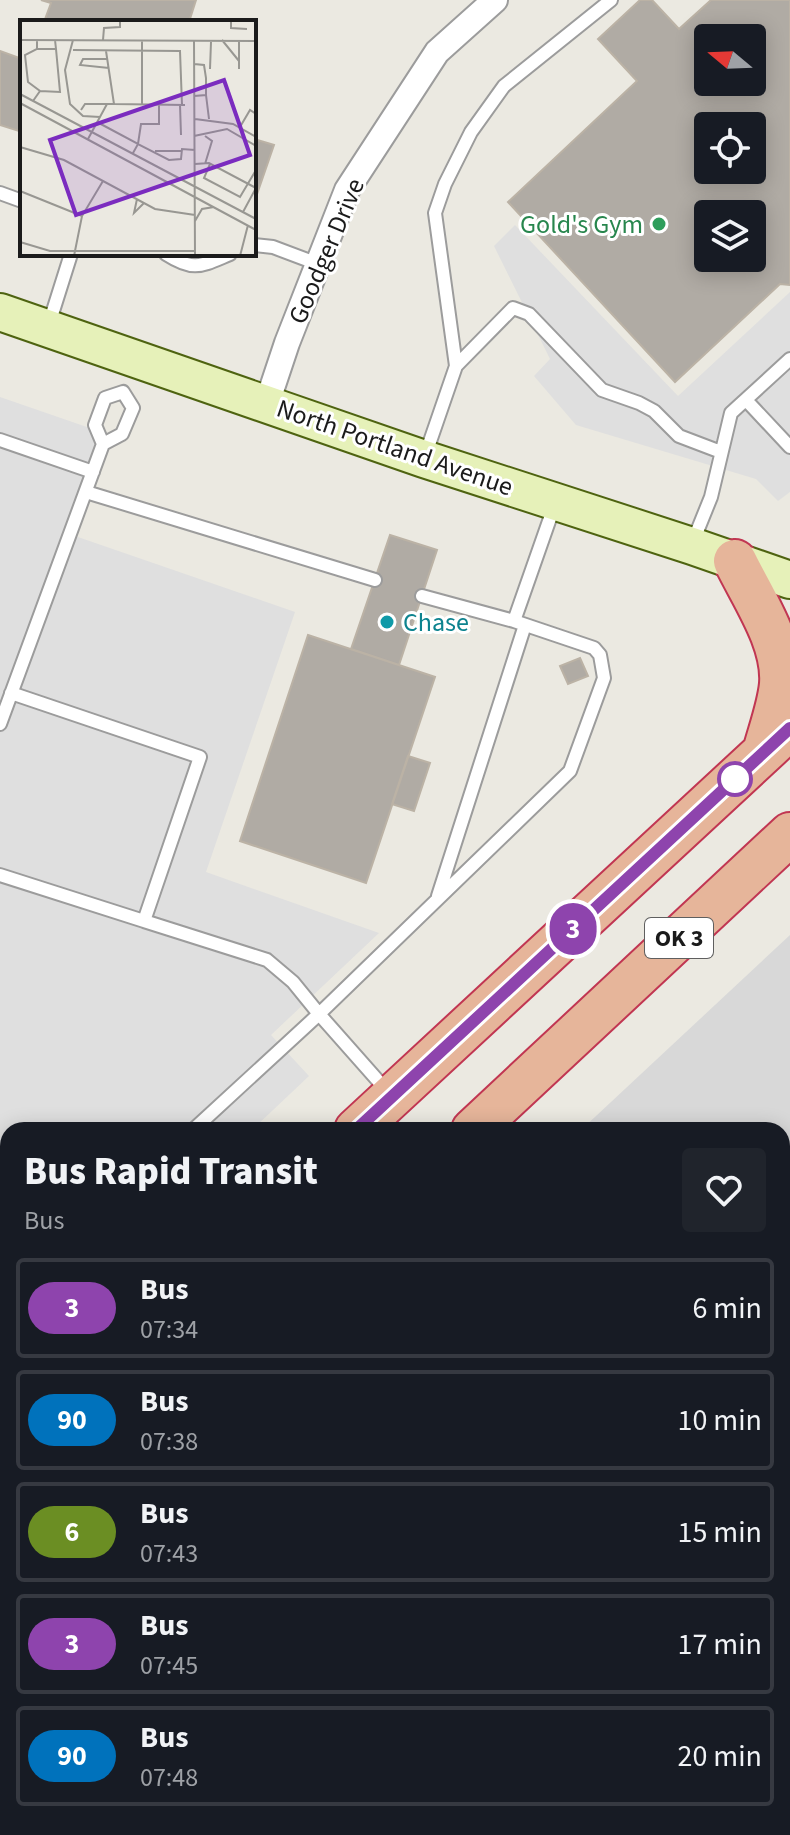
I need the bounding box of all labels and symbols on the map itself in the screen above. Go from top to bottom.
inset map [20,20,256,256]
north arrow [694,24,766,96]
street label: Goodger Drive [279,173,374,330]
place label: Gold's Gym [520,206,643,243]
marker: Gold's Gym [650,215,668,233]
street label: North Portland Avenue [272,390,518,505]
place label: Chase [403,604,469,641]
marker: Chase [378,613,396,631]
unlabelled marker [718,762,752,796]
line badge: 3 [547,903,599,955]
road number: OK 3 [645,918,713,958]

